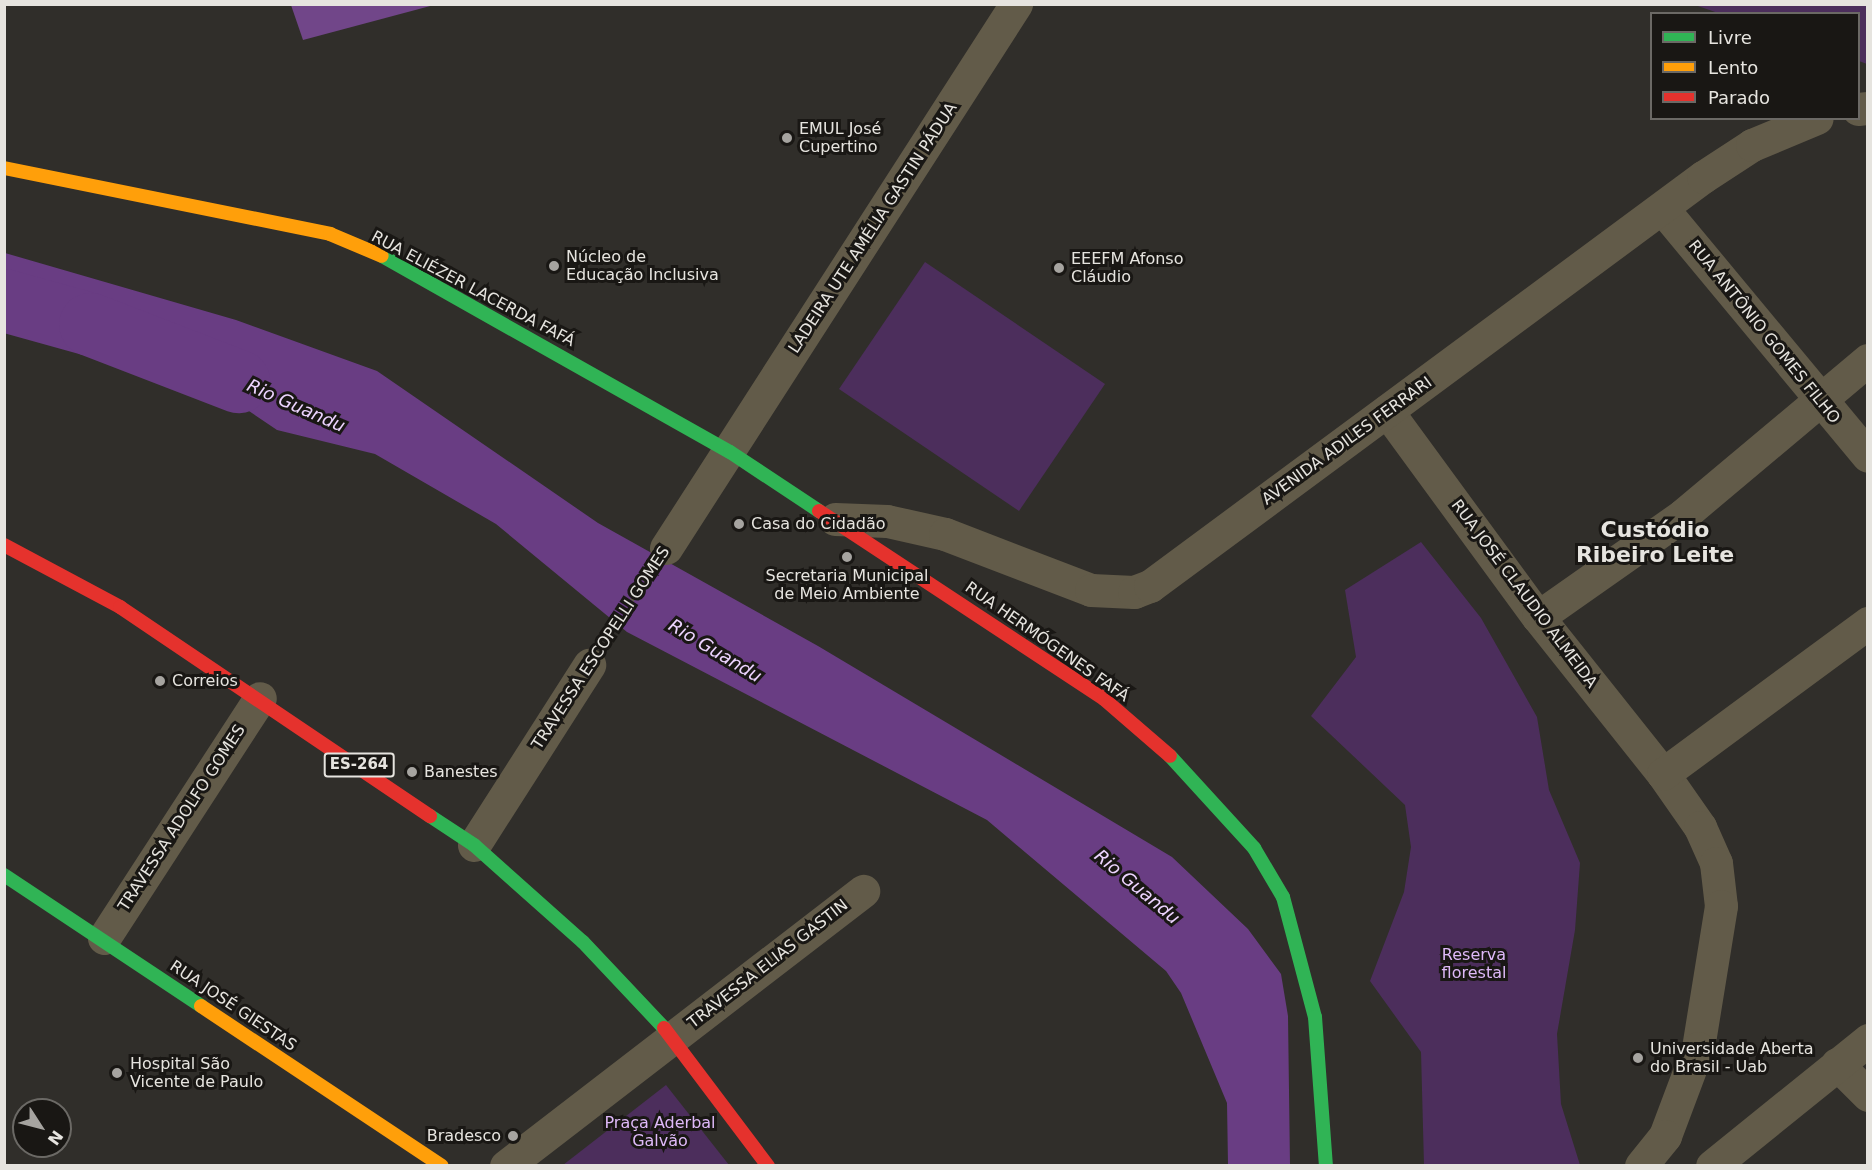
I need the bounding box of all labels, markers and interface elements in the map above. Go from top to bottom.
legend [1650,12,1860,120]
text: Livre [1708,27,1752,48]
text: Lento [1708,57,1758,78]
text: Parado [1708,87,1770,108]
street label: LADEIRA UTE AMÉLIA GASTIN PÁDUA [785,99,961,357]
place label: EMUL José Cupertino [799,119,881,157]
marker: EMUL José Cupertino [780,131,794,145]
street label: RUA ELIÉZER LACERDA FAFÁ [368,227,578,351]
street label: RUA ANTÔNIO GOMES FILHO [1684,237,1844,427]
place label: Núcleo de Educação Inclusiva [566,247,719,285]
place label: EEEFM Afonso Cláudio [1071,249,1183,287]
marker: Núcleo de Educação Inclusiva [547,259,561,273]
marker: EEEFM Afonso Cláudio [1052,261,1066,275]
street label: AVENIDA ADILES FERRARI [1258,373,1436,509]
water label: Rio Guandu [244,375,348,437]
street label: RUA JOSÉ CLAUDIO ALMEIDA [1447,496,1601,692]
place label: Casa do Cidadão [751,514,886,534]
district label: Custódio Ribeiro Leite [1576,516,1734,568]
marker: Casa do Cidadão [732,517,746,531]
street label: TRAVESSA ESCOPELLI GOMES [528,543,674,753]
marker: Secretaria Municipal de Meio Ambiente [840,550,854,564]
place label: Secretaria Municipal de Meio Ambiente [765,566,929,604]
street label: RUA HERMÓGENES FAFÁ [961,578,1133,706]
water label: Rio Guandu [664,615,766,687]
place label: Correios [172,671,238,691]
marker: Correios [153,674,167,688]
street label: TRAVESSA ADOLFO GOMES [114,721,250,915]
road number: ES-264 [323,753,395,777]
place label: Banestes [424,762,498,782]
marker: Banestes [405,765,419,779]
water label: Rio Guandu [1090,845,1184,929]
street label: TRAVESSA ELIAS GASTIN [684,896,852,1032]
park label: Reserva florestal [1442,945,1506,983]
street label: RUA JOSÉ GIESTAS [166,957,300,1055]
place label: Universidade Aberta do Brasil - Uab [1650,1039,1814,1077]
marker: Universidade Aberta do Brasil - Uab [1631,1051,1645,1065]
place label: Hospital São Vicente de Paulo [130,1054,263,1092]
marker: Hospital São Vicente de Paulo [108,1064,126,1082]
north arrow [12,1098,72,1158]
park label: Praça Aderbal Galvão [604,1113,716,1151]
place label: Bradesco [427,1126,501,1146]
text: N [44,1127,67,1149]
marker: Bradesco [506,1129,520,1143]

